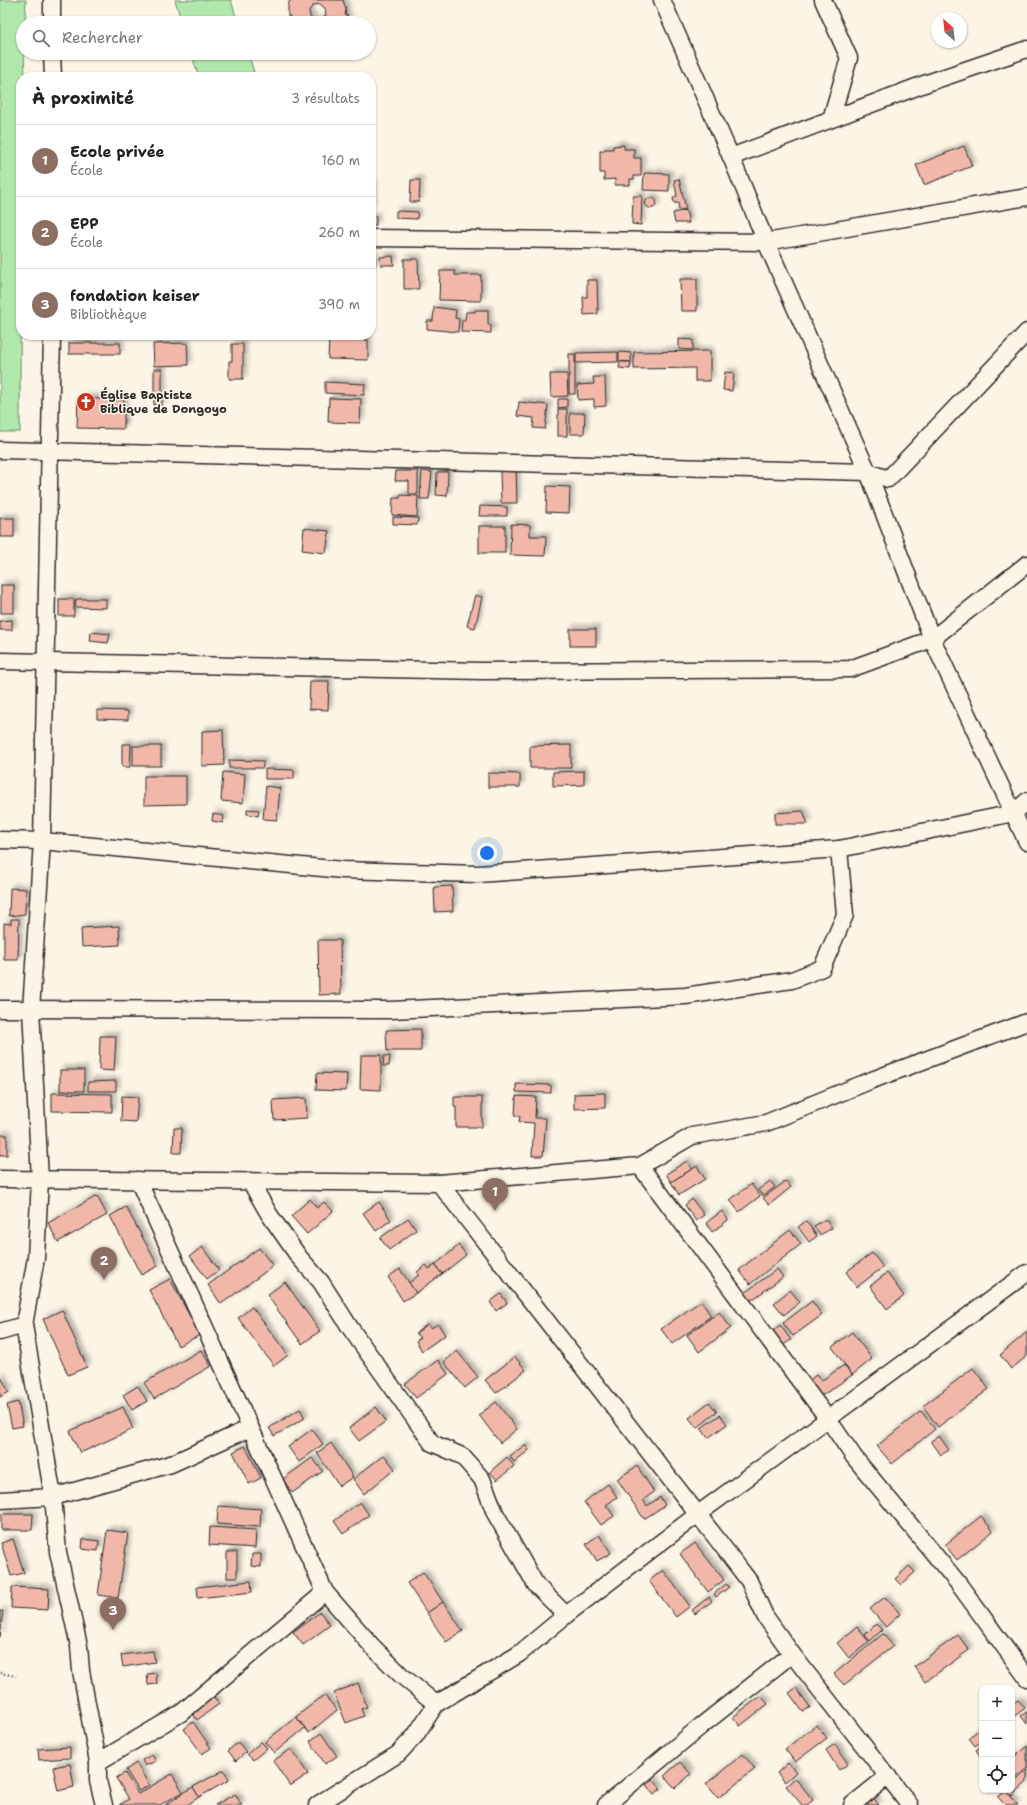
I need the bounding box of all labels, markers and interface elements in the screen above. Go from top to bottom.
north arrow [931,12,967,48]
search box [16,16,376,60]
icon: search [30,27,52,49]
text: Rechercher [62,28,143,48]
text: À proximité [32,87,134,109]
text: 3 résultats [291,90,360,107]
text: Ecole privée [70,142,165,162]
text: 1 [42,152,48,169]
text: 160 m [322,152,360,169]
text: École [70,162,103,179]
text: EPP [70,214,99,234]
text: 2 [40,224,50,241]
text: 260 m [318,224,360,241]
text: École [70,234,103,251]
text: fondation keiser [70,286,200,306]
text: 3 [40,296,50,313]
text: 390 m [318,296,360,313]
text: Bibliothèque [70,306,147,323]
place label: Église Baptiste Biblique de Dongoyo [100,387,227,417]
church icon: Église Baptiste Biblique de Dongoyo [75,391,97,413]
your location [477,843,497,863]
pin: 1 [482,1178,508,1211]
pin: 2 [91,1247,117,1280]
pin: 3 [100,1597,126,1630]
map controls [979,1685,1015,1793]
button: + [979,1685,1015,1721]
button: − [979,1721,1015,1757]
button: locate [979,1757,1015,1793]

